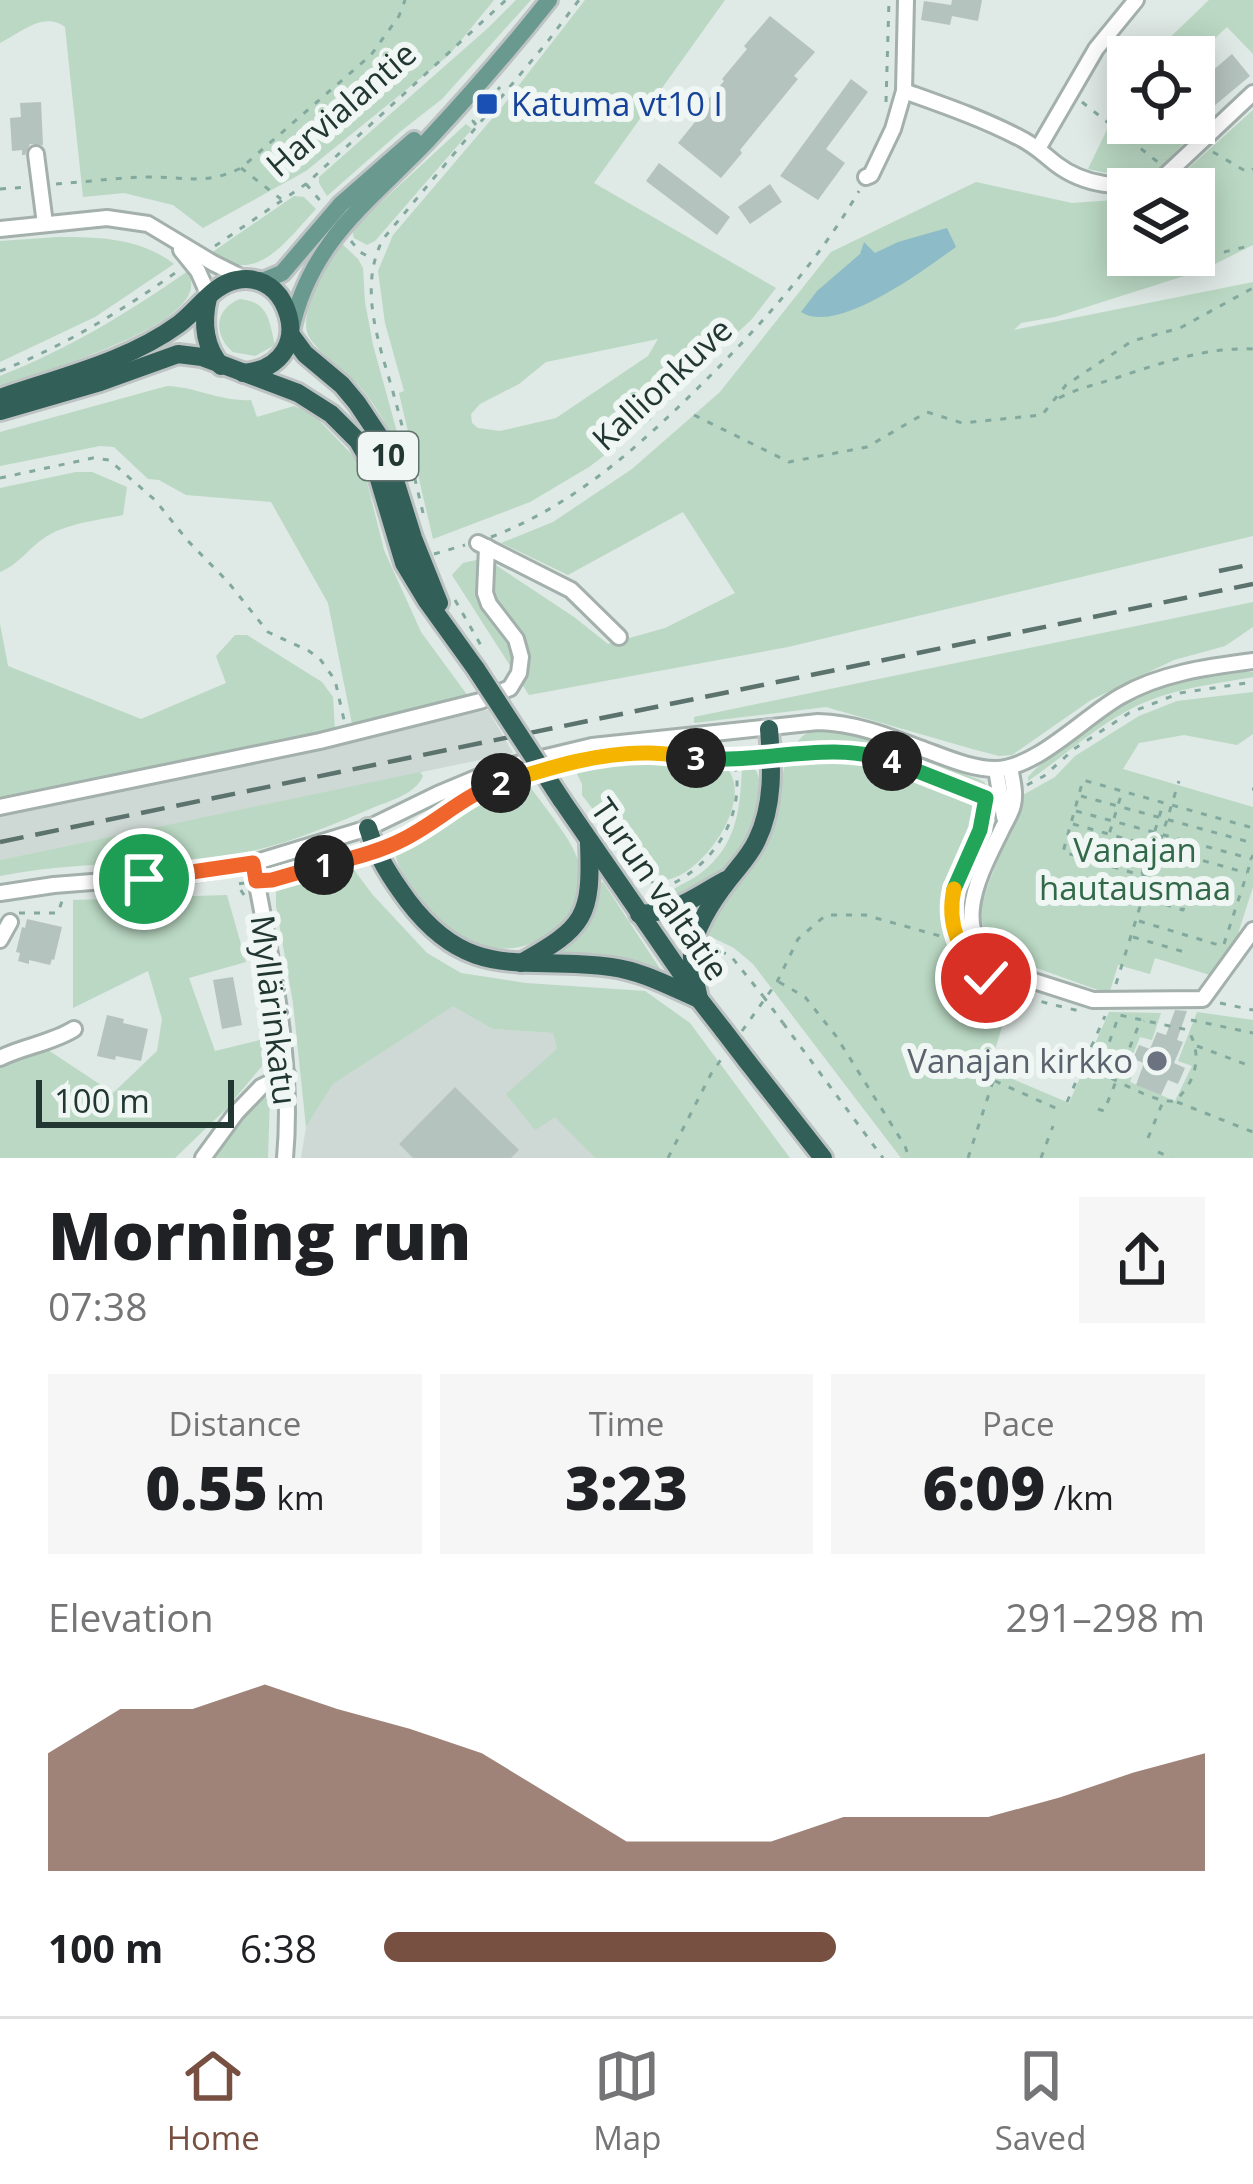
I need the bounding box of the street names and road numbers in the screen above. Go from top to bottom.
street label: Harvialantie [256,31,425,186]
street label: Kallionkuve [582,307,741,460]
road number: 10 [358,432,418,480]
street label: Turun valtatie [581,789,740,989]
street label: Myllärinkatu [241,912,308,1107]

